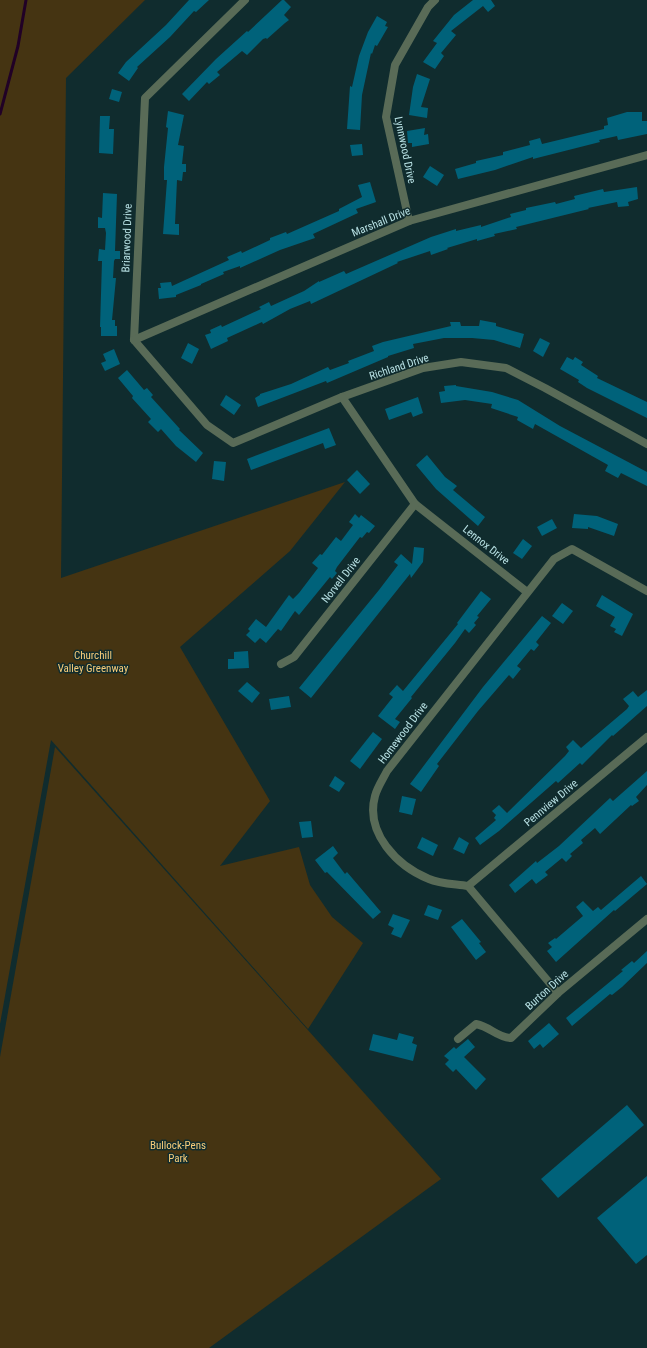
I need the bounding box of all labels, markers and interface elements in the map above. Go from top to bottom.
street label: Lynnwood Drive [392,115,418,185]
street label: Briarwood Drive [119,203,135,273]
street label: Marshall Drive [350,204,412,240]
street label: Richland Drive [368,351,430,383]
street label: Lennox Drive [460,523,512,567]
street label: Norvell Drive [319,554,363,606]
park label: Churchill Valley Greenway [58,649,129,675]
street label: Homewood Drive [376,700,430,766]
street label: Pennview Drive [522,777,580,829]
street label: Burton Drive [523,967,571,1013]
park label: Bullock-Pens Park [150,1139,206,1165]

